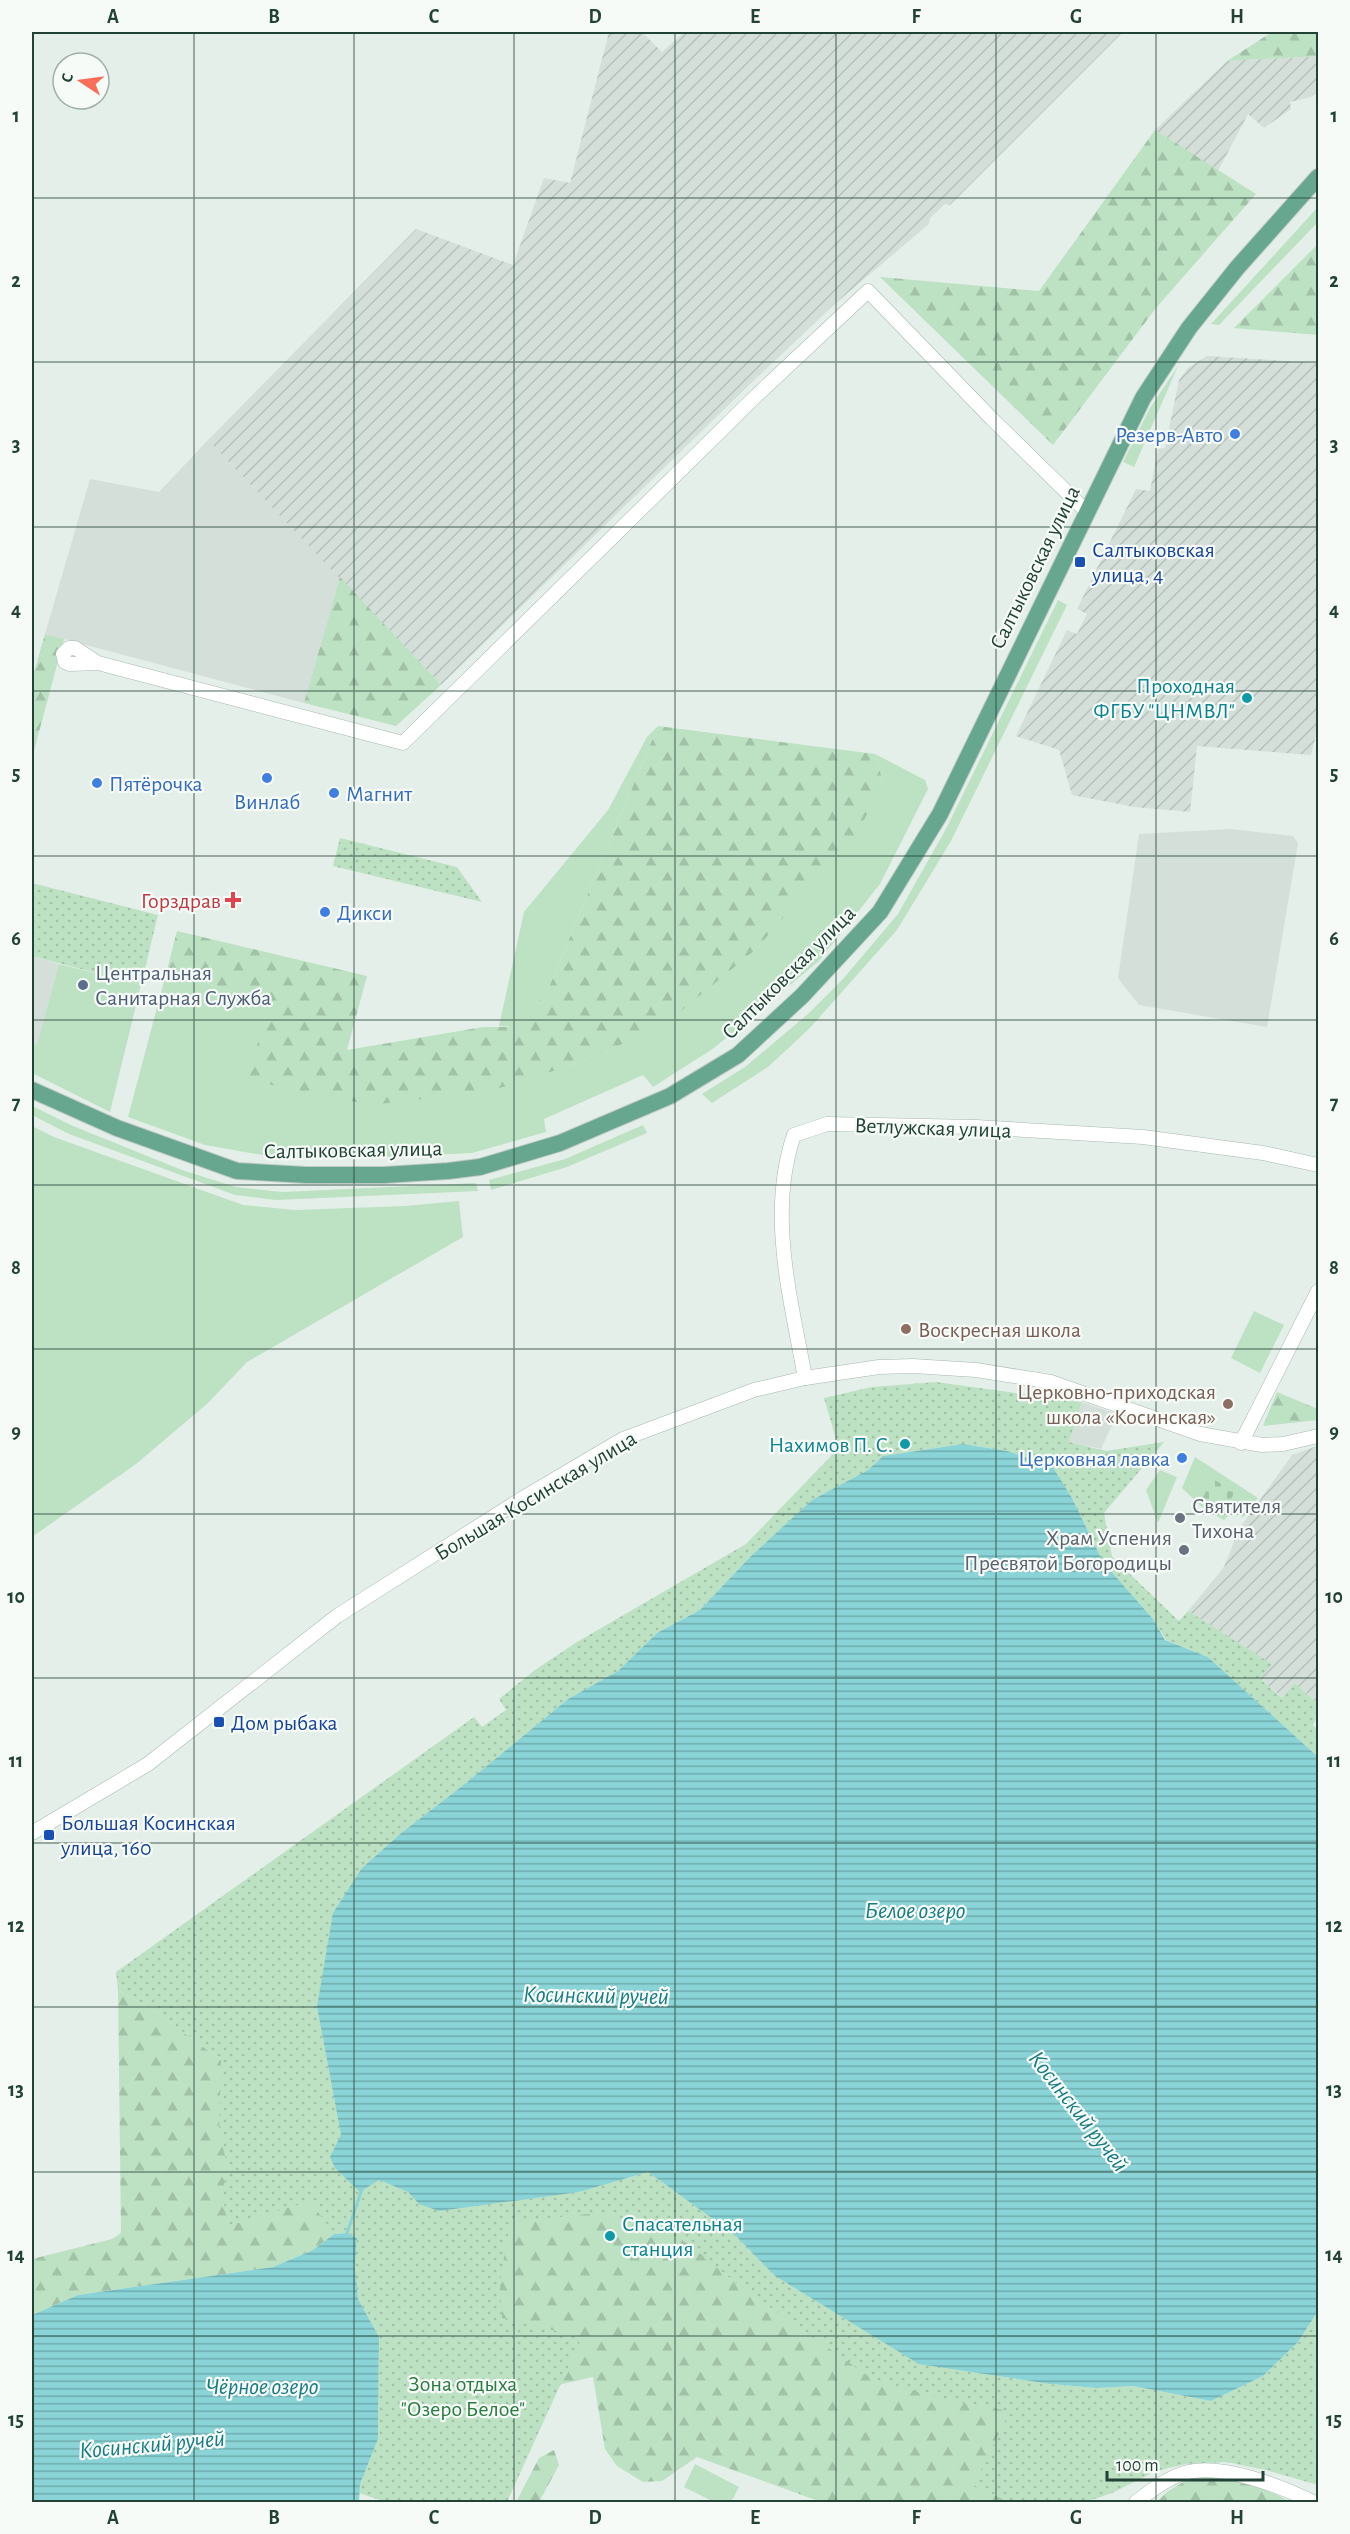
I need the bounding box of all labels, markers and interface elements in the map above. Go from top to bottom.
text: A [107,7,119,27]
text: B [268,7,280,27]
text: C [429,7,440,27]
text: D [588,7,602,27]
text: E [750,7,760,27]
text: F [911,7,921,27]
text: G [1070,7,1082,27]
text: H [1230,7,1244,27]
north arrow [51,51,111,111]
text: С [59,72,76,84]
text: 1 [12,106,20,126]
text: 1 [1330,106,1338,126]
text: 2 [11,271,21,291]
text: 2 [1329,271,1339,291]
place label: Резерв-Авто [1115,424,1223,446]
marker: Резерв-Авто [1228,427,1242,441]
text: 3 [12,435,20,455]
text: 3 [1330,435,1338,455]
street label: Салтыковская улица [986,482,1084,653]
place label: Салтыковская улица, 4 [1091,539,1215,586]
marker: Салтыковская улица, 4 [1073,555,1087,569]
text: 4 [11,600,21,620]
text: 4 [1329,600,1339,620]
place label: Проходная ФГБУ "ЦНМВЛ" [1093,675,1235,722]
marker: Проходная ФГБУ "ЦНМВЛ" [1240,691,1254,705]
text: 5 [12,764,20,784]
text: 5 [1330,764,1338,784]
marker: Винлаб [260,771,274,785]
place label: Пятёрочка [109,773,203,795]
marker: Пятёрочка [90,776,104,790]
place label: Магнит [346,783,413,805]
marker: Магнит [327,786,341,800]
place label: Винлаб [234,791,300,813]
place label: Горздрав [141,890,221,912]
marker: Горздрав [226,893,240,907]
place label: Дикси [337,902,393,924]
street label: Салтыковская улица [718,902,860,1044]
marker: Дикси [318,905,332,919]
text: 6 [11,929,21,949]
text: 6 [1329,929,1339,949]
place label: Центральная Санитарная Служба [95,962,271,1009]
marker: Центральная Санитарная Служба [76,978,90,992]
text: 7 [12,1093,21,1113]
text: 7 [1330,1093,1339,1113]
street label: Ветлужская улица [854,1114,1012,1142]
street label: Салтыковская улица [263,1137,443,1163]
text: 8 [11,1258,21,1278]
text: 8 [1329,1258,1339,1278]
place label: Воскресная школа [918,1319,1081,1341]
marker: Воскресная школа [899,1322,913,1336]
place label: Церковно-приходская школа «Косинская» [1017,1381,1216,1428]
marker: Церковно-приходская школа «Косинская» [1221,1397,1235,1411]
text: 9 [11,1422,21,1442]
text: 9 [1329,1422,1339,1442]
street label: Большая Косинская улица [431,1427,640,1565]
place label: Нахимов П. С. [769,1434,893,1456]
marker: Нахимов П. С. [898,1437,912,1451]
place label: Церковная лавка [1018,1448,1170,1470]
marker: Церковная лавка [1175,1451,1189,1465]
place label: Святителя Тихона [1192,1495,1281,1542]
marker: Святителя Тихона [1173,1511,1187,1525]
place label: Храм Успения Пресвятой Богородицы [964,1527,1172,1574]
marker: Храм Успения Пресвятой Богородицы [1177,1543,1191,1557]
text: 10 [7,1587,25,1607]
text: 10 [1325,1587,1343,1607]
place label: Дом рыбака [231,1712,338,1734]
marker: Дом рыбака [212,1715,226,1729]
text: 11 [9,1751,23,1771]
text: 11 [1327,1751,1341,1771]
place label: Большая Косинская улица, 160 [60,1812,236,1859]
marker: Большая Косинская улица, 160 [42,1828,56,1842]
water label: Белое озеро [865,1899,965,1923]
text: 12 [8,1916,24,1936]
text: 12 [1326,1916,1342,1936]
water label: Косинский ручей [523,1983,669,2009]
water label: Косинский ручей [1024,2047,1133,2176]
text: 13 [8,2080,24,2100]
text: 13 [1326,2080,1342,2100]
place label: Спасательная станция [622,2213,743,2260]
marker: Спасательная станция [603,2229,617,2243]
text: 14 [7,2245,25,2265]
text: 14 [1325,2245,1343,2265]
park label: Зона отдыха "Озеро Белое" [401,2373,525,2420]
water label: Чёрное озеро [206,2375,318,2399]
text: 15 [8,2410,24,2430]
text: 15 [1326,2410,1342,2430]
water label: Косинский ручей [78,2427,226,2463]
scale bar [1107,2444,1263,2482]
text: 100 m [1116,2457,1159,2475]
text: A [107,2508,119,2528]
text: B [268,2508,280,2528]
text: C [429,2508,440,2528]
text: D [588,2508,602,2528]
text: E [750,2508,760,2528]
text: F [911,2508,921,2528]
text: G [1070,2508,1082,2528]
text: H [1230,2508,1244,2528]

